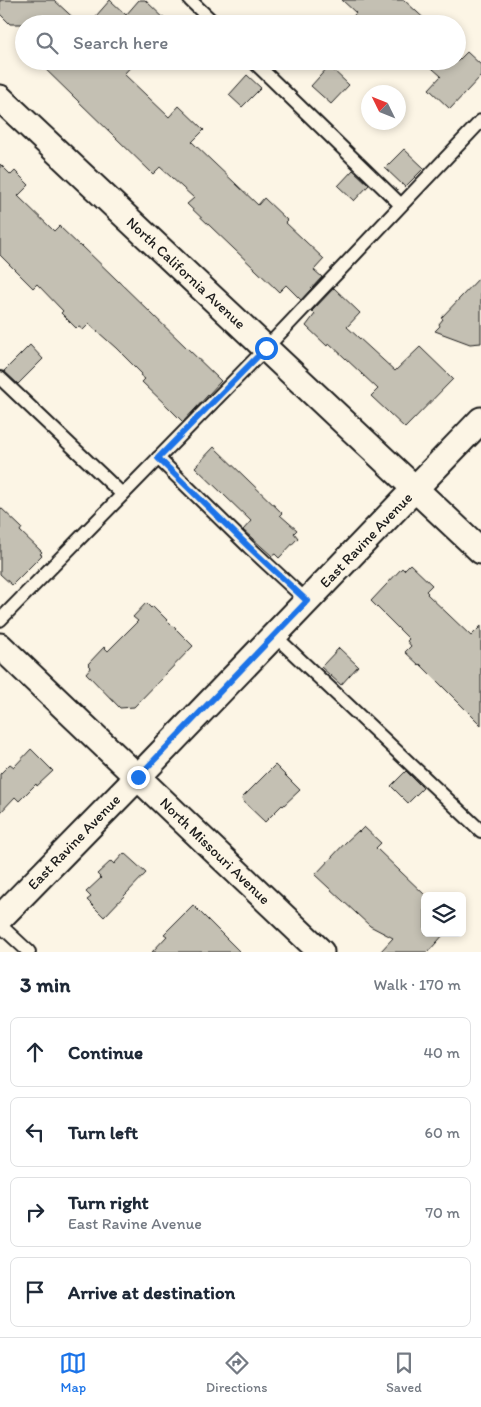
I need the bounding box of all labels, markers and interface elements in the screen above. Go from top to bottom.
search box [15,15,466,70]
icon: search [33,29,61,57]
text: Search here [73,31,168,54]
north arrow [361,85,406,130]
street label: North California Avenue [123,213,249,333]
route start [255,337,278,360]
street label: East Ravine Avenue [316,489,416,591]
route end [127,766,150,789]
street label: East Ravine Avenue [24,791,124,893]
street label: North Missouri Avenue [156,794,274,908]
map controls [421,892,466,937]
button: layers [421,892,466,937]
text: 3 min [20,972,70,997]
text: Walk · 170 m [374,975,461,994]
icon: ahead [21,1038,49,1066]
text: Continue [68,1041,143,1064]
text: 40 m [423,1043,460,1062]
icon: left [21,1118,49,1146]
text: Turn left [68,1121,138,1144]
text: 60 m [425,1123,460,1142]
text: Turn right [68,1191,149,1214]
icon: right [21,1198,49,1226]
text: 70 m [425,1203,460,1222]
text: East Ravine Avenue [68,1214,202,1233]
icon: arrive [21,1278,49,1306]
text: Arrive at destination [68,1281,235,1304]
tab: Map [59,1349,87,1396]
tab: Directions [206,1349,267,1396]
tab: Saved [386,1349,422,1396]

